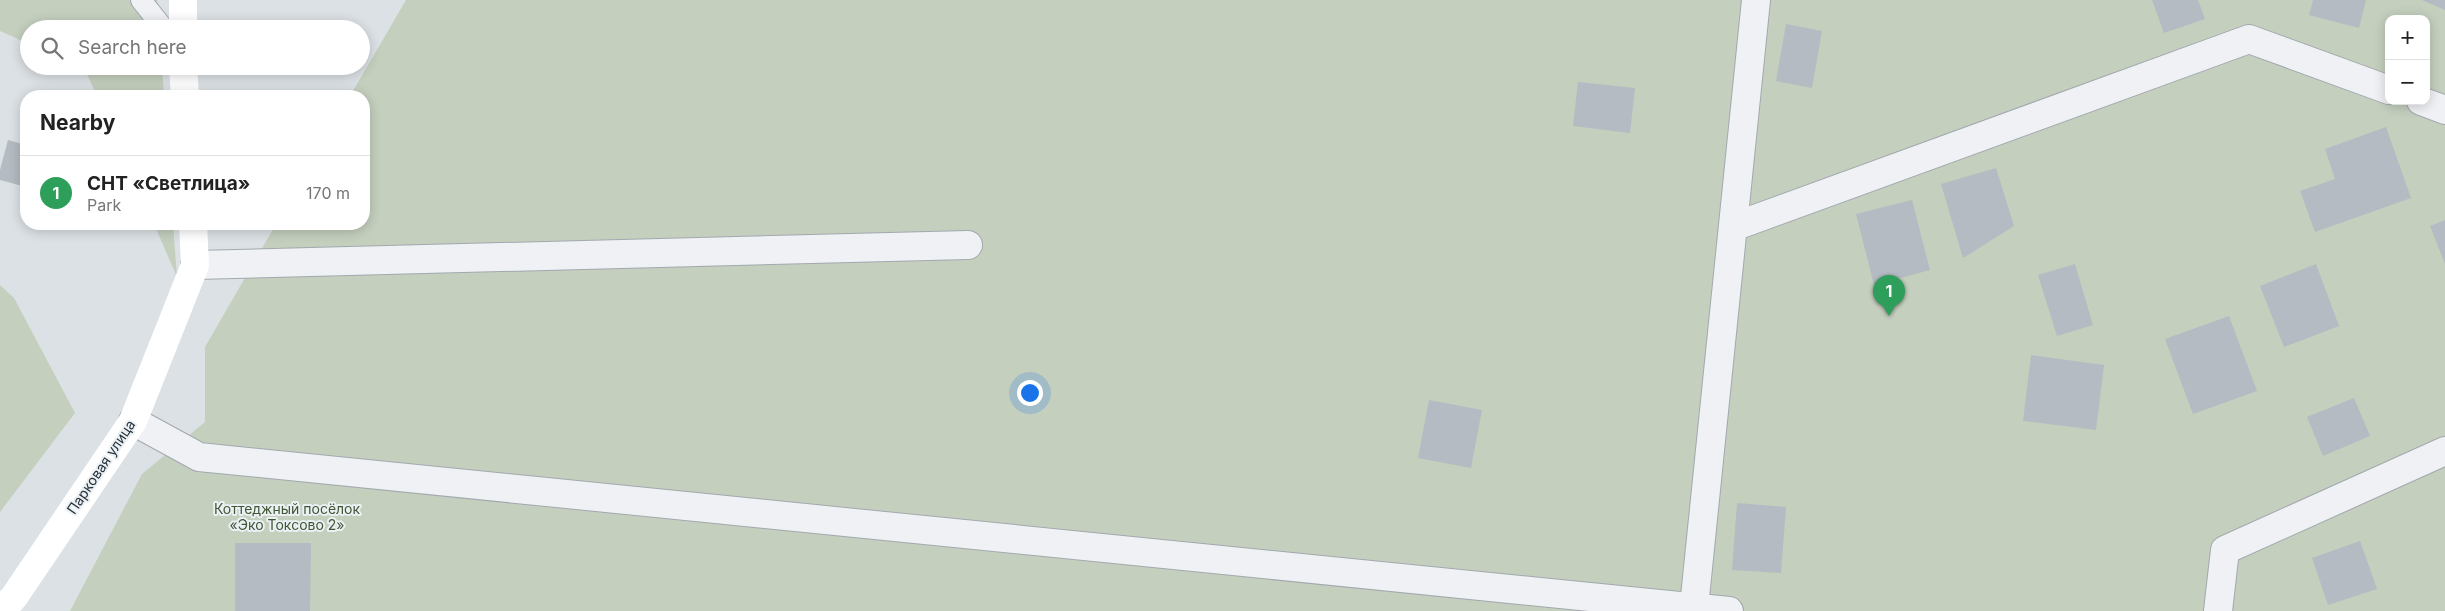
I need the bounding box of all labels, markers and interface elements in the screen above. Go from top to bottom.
map controls [2385,15,2430,105]
button: + [2385,15,2430,60]
search box [20,20,370,75]
icon: search [38,34,66,62]
text: Search here [78,36,187,59]
button: − [2385,60,2430,105]
text: Nearby [40,110,115,135]
text: СНТ «Светлица» [87,172,250,195]
text: 1 [53,183,59,203]
text: 170 m [306,183,350,203]
text: Park [87,195,121,215]
pin: 1 [1873,275,1905,316]
your location [1017,380,1043,406]
street label: Парковая улица [63,416,138,517]
park label: Коттеджный посёлок «Эко Токсово 2» [214,500,361,533]

